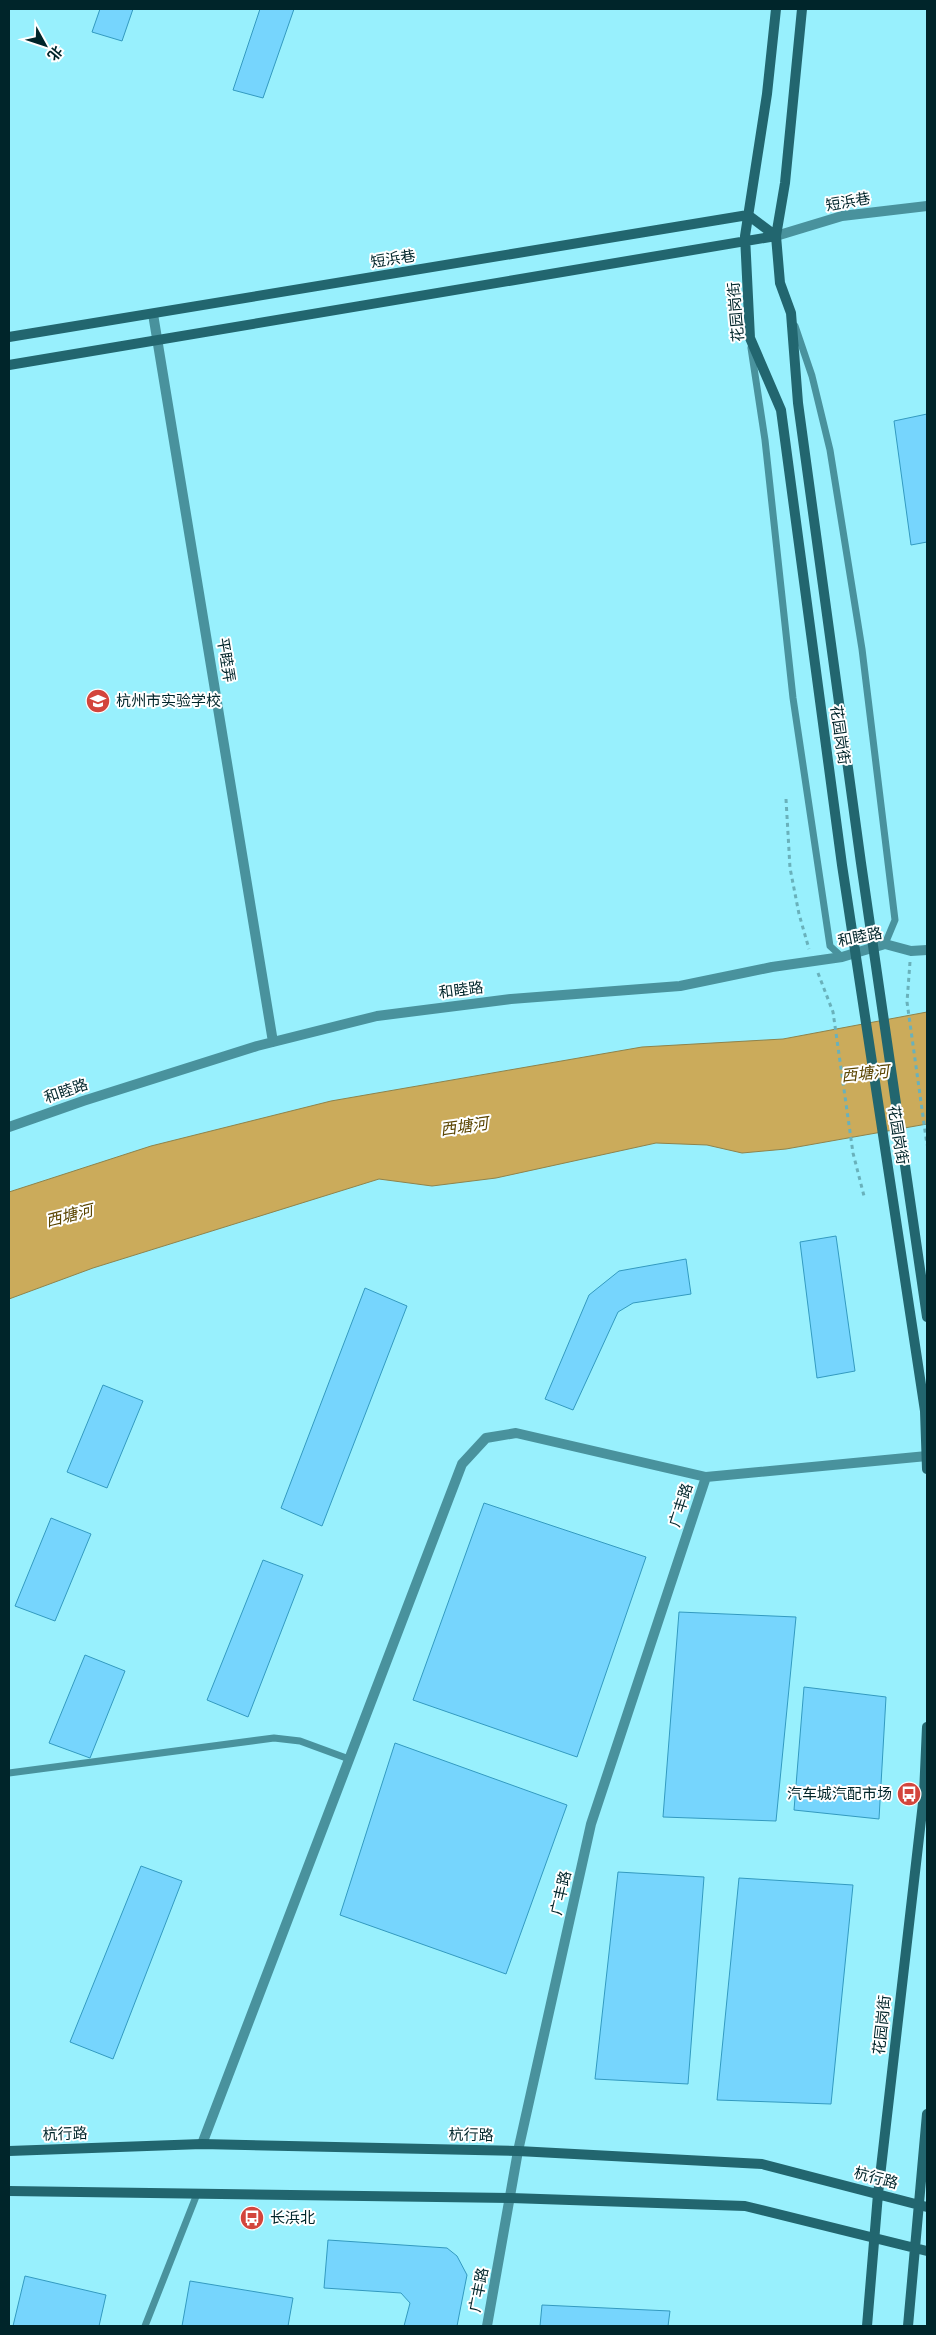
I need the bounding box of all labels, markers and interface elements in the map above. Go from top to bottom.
north arrow [20,20,70,70]
text: 北 [44,42,66,64]
street label: 短浜巷 [824,189,872,215]
street label: 短浜巷 [369,247,417,271]
street label: 花园岗街 [724,281,748,343]
street label: 平睦弄 [214,636,238,684]
school or university icon: 杭州市实验学校 [85,688,111,714]
place label: 杭州市实验学校 [116,692,221,710]
street label: 花园岗街 [827,704,853,766]
street label: 和睦路 [836,924,884,950]
street label: 和睦路 [438,978,484,1002]
water label: 西塘河 [840,1061,893,1085]
street label: 和睦路 [42,1075,90,1107]
street label: 花园岗街 [884,1104,912,1166]
water label: 西塘河 [439,1113,492,1139]
water label: 西塘河 [44,1200,98,1231]
street label: 广丰路 [665,1481,697,1529]
bus stop icon: 汽车城汽配市场 [896,1781,922,1807]
place label: 汽车城汽配市场 [787,1785,892,1803]
street label: 广丰路 [547,1869,575,1917]
street label: 花园岗街 [870,1994,894,2056]
street label: 杭行路 [42,2124,88,2144]
street label: 杭行路 [448,2126,494,2144]
street label: 杭行路 [852,2163,900,2193]
bus stop icon: 长浜北 [239,2205,265,2231]
place label: 长浜北 [270,2209,315,2227]
street label: 广丰路 [466,2266,492,2314]

